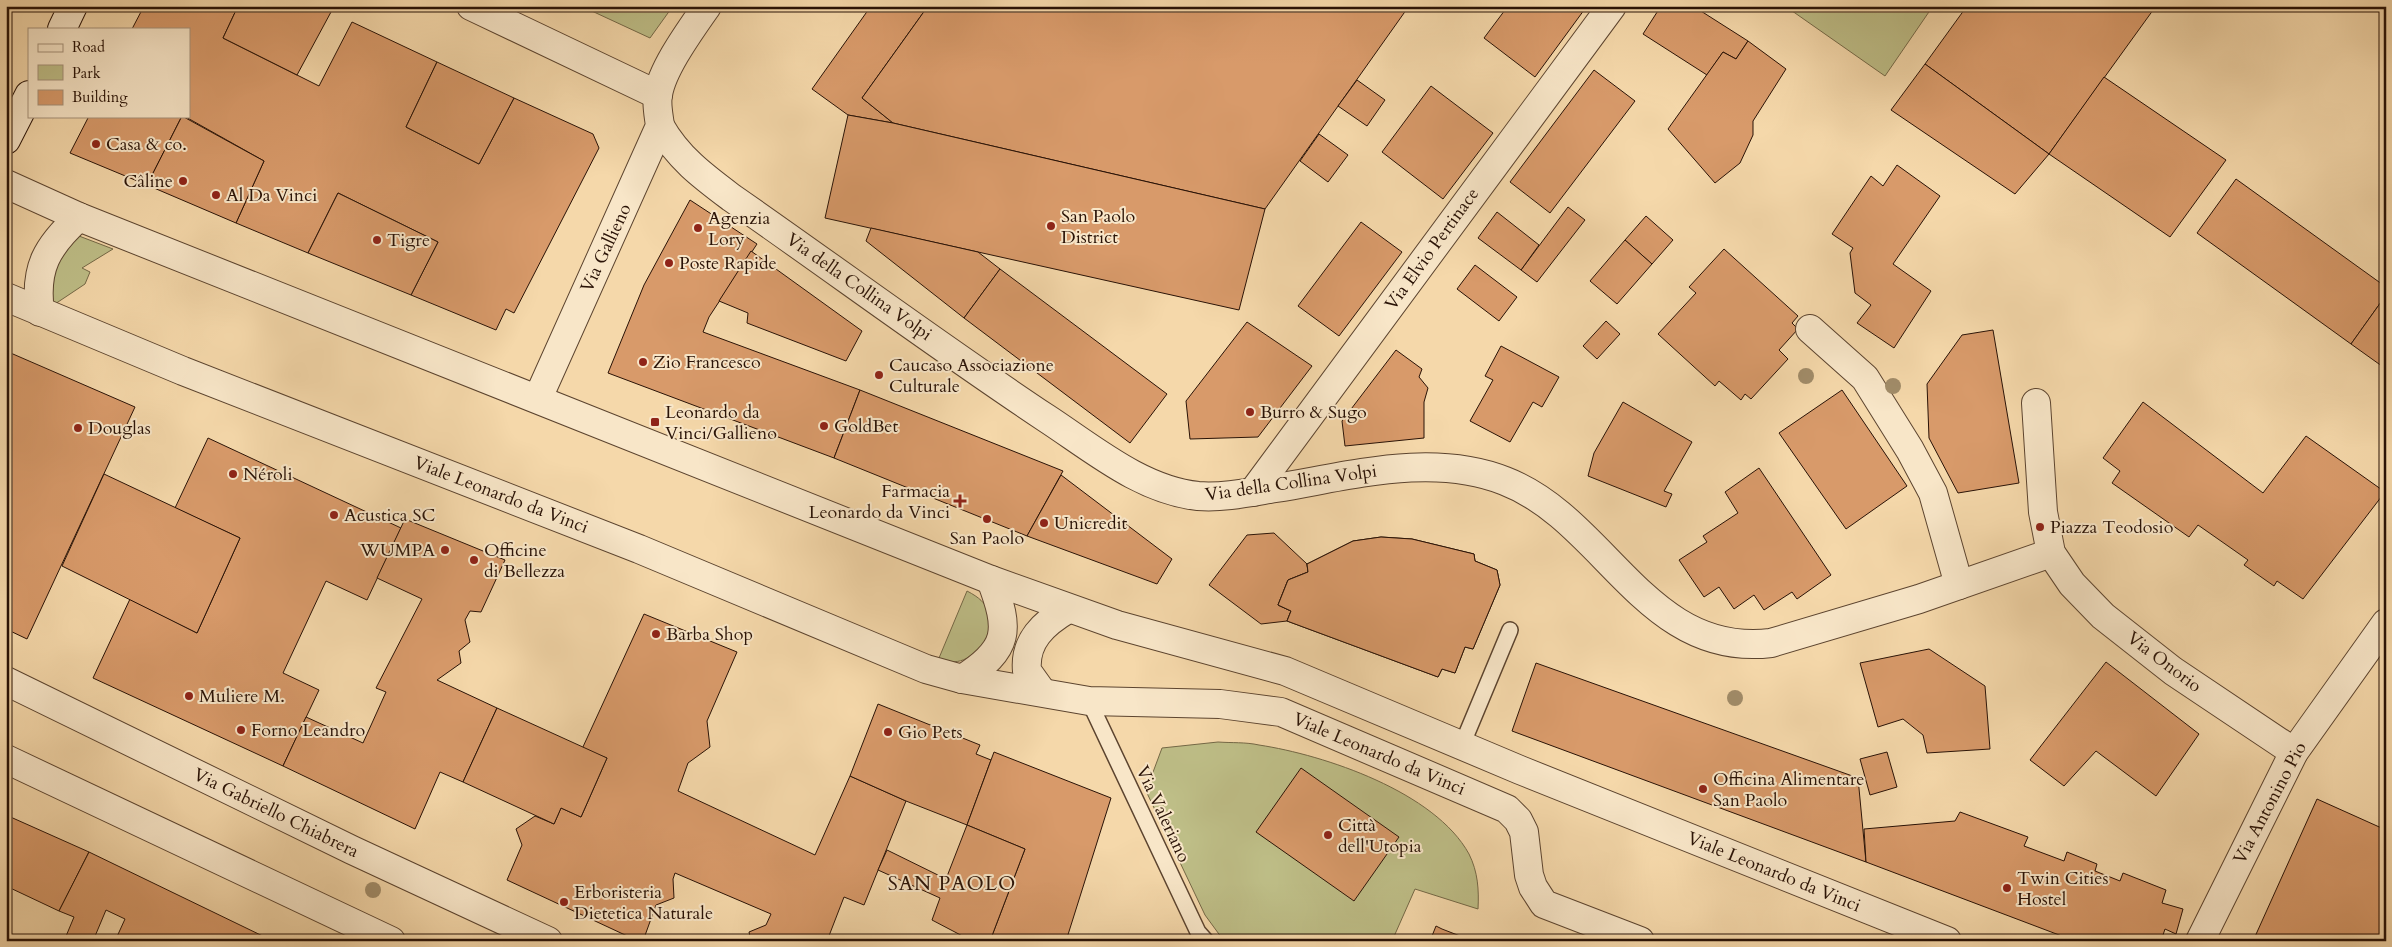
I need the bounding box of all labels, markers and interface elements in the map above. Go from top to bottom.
legend [28,28,190,118]
text: Road [72,37,105,57]
text: Park [72,63,101,83]
text: Building [72,87,128,107]
place label: Casa & co. [106,132,187,157]
marker: Casa & co. [90,138,102,150]
place label: Câline [123,169,173,194]
marker: Câline [177,175,189,187]
place label: Al Da Vinci [226,183,317,208]
street label: Via Elvio Pertinace [1379,183,1485,315]
marker: Al Da Vinci [210,189,222,201]
street label: Via Gallieno [575,199,638,296]
place label: San Paolo District [1061,204,1136,250]
place label: Agenzia Lory [708,206,770,252]
marker: San Paolo District [1045,220,1057,232]
marker: Agenzia Lory [692,222,704,234]
street label: Via della Collina Volpi [781,227,937,347]
place label: Tigre [387,228,430,253]
marker: Tigre [371,234,383,246]
place label: Poste Rapide [679,251,777,276]
marker: Poste Rapide [663,257,675,269]
place label: Zio Francesco [653,350,761,375]
place label: Caucaso Associazione Culturale [889,353,1054,399]
marker: Zio Francesco [637,356,649,368]
marker: Caucaso Associazione Culturale [873,369,885,381]
place label: Leonardo da Vinci/Gallieno [665,400,777,446]
place label: Burro & Sugo [1260,400,1367,425]
marker: Burro & Sugo [1244,406,1256,418]
place label: GoldBet [834,414,899,439]
place label: Douglas [88,416,151,441]
marker: Leonardo da Vinci/Gallieno [649,416,661,428]
marker: GoldBet [818,420,830,432]
marker: Douglas [72,422,84,434]
street label: Viale Leonardo da Vinci [410,450,592,540]
street label: Via della Collina Volpi [1204,459,1378,507]
place label: Néroli [243,462,292,487]
marker: Néroli [227,468,239,480]
place label: Farmacia Leonardo da Vinci [809,479,950,525]
marker: Farmacia Leonardo da Vinci [954,495,966,507]
place label: Acustica SC [344,503,436,528]
marker: Acustica SC [328,509,340,521]
place label: Unicredit [1054,511,1128,536]
marker: San Paolo [981,513,993,525]
place label: Piazza Teodosio [2050,515,2174,540]
marker: Unicredit [1038,517,1050,529]
marker: Piazza Teodosio [2034,521,2046,533]
place label: San Paolo [950,526,1024,551]
place label: WUMPA [359,538,435,563]
place label: Officine di Bellezza [484,538,565,584]
marker: WUMPA [439,544,451,556]
marker: Officine di Bellezza [468,554,480,566]
place label: Barba Shop [666,622,753,647]
street label: Via Onorio [2121,626,2207,699]
marker: Barba Shop [650,628,662,640]
place label: Muliere M. [199,684,285,709]
marker: Muliere M. [183,690,195,702]
street label: Viale Leonardo da Vinci [1289,706,1469,802]
place label: Forno Leandro [251,718,366,743]
place label: Gio Pets [898,720,962,745]
marker: Forno Leandro [235,724,247,736]
marker: Gio Pets [882,726,894,738]
street label: Via Antonino Pio [2227,737,2313,868]
street label: Via Gabriello Chiabrera [189,762,363,864]
street label: Via Valeriano [1130,762,1196,867]
place label: Officina Alimentare San Paolo [1713,767,1865,813]
marker: Officina Alimentare San Paolo [1697,783,1709,795]
place label: Città dell'Utopia [1338,813,1422,859]
street label: Viale Leonardo da Vinci [1683,826,1865,918]
marker: Città dell'Utopia [1322,829,1334,841]
place label: Twin Cities Hostel [2017,866,2109,912]
district label: SAN PAOLO [888,870,1016,897]
place label: Erboristeria Dietetica Naturale [574,880,713,926]
marker: Twin Cities Hostel [2001,882,2013,894]
marker: Erboristeria Dietetica Naturale [558,896,570,908]

